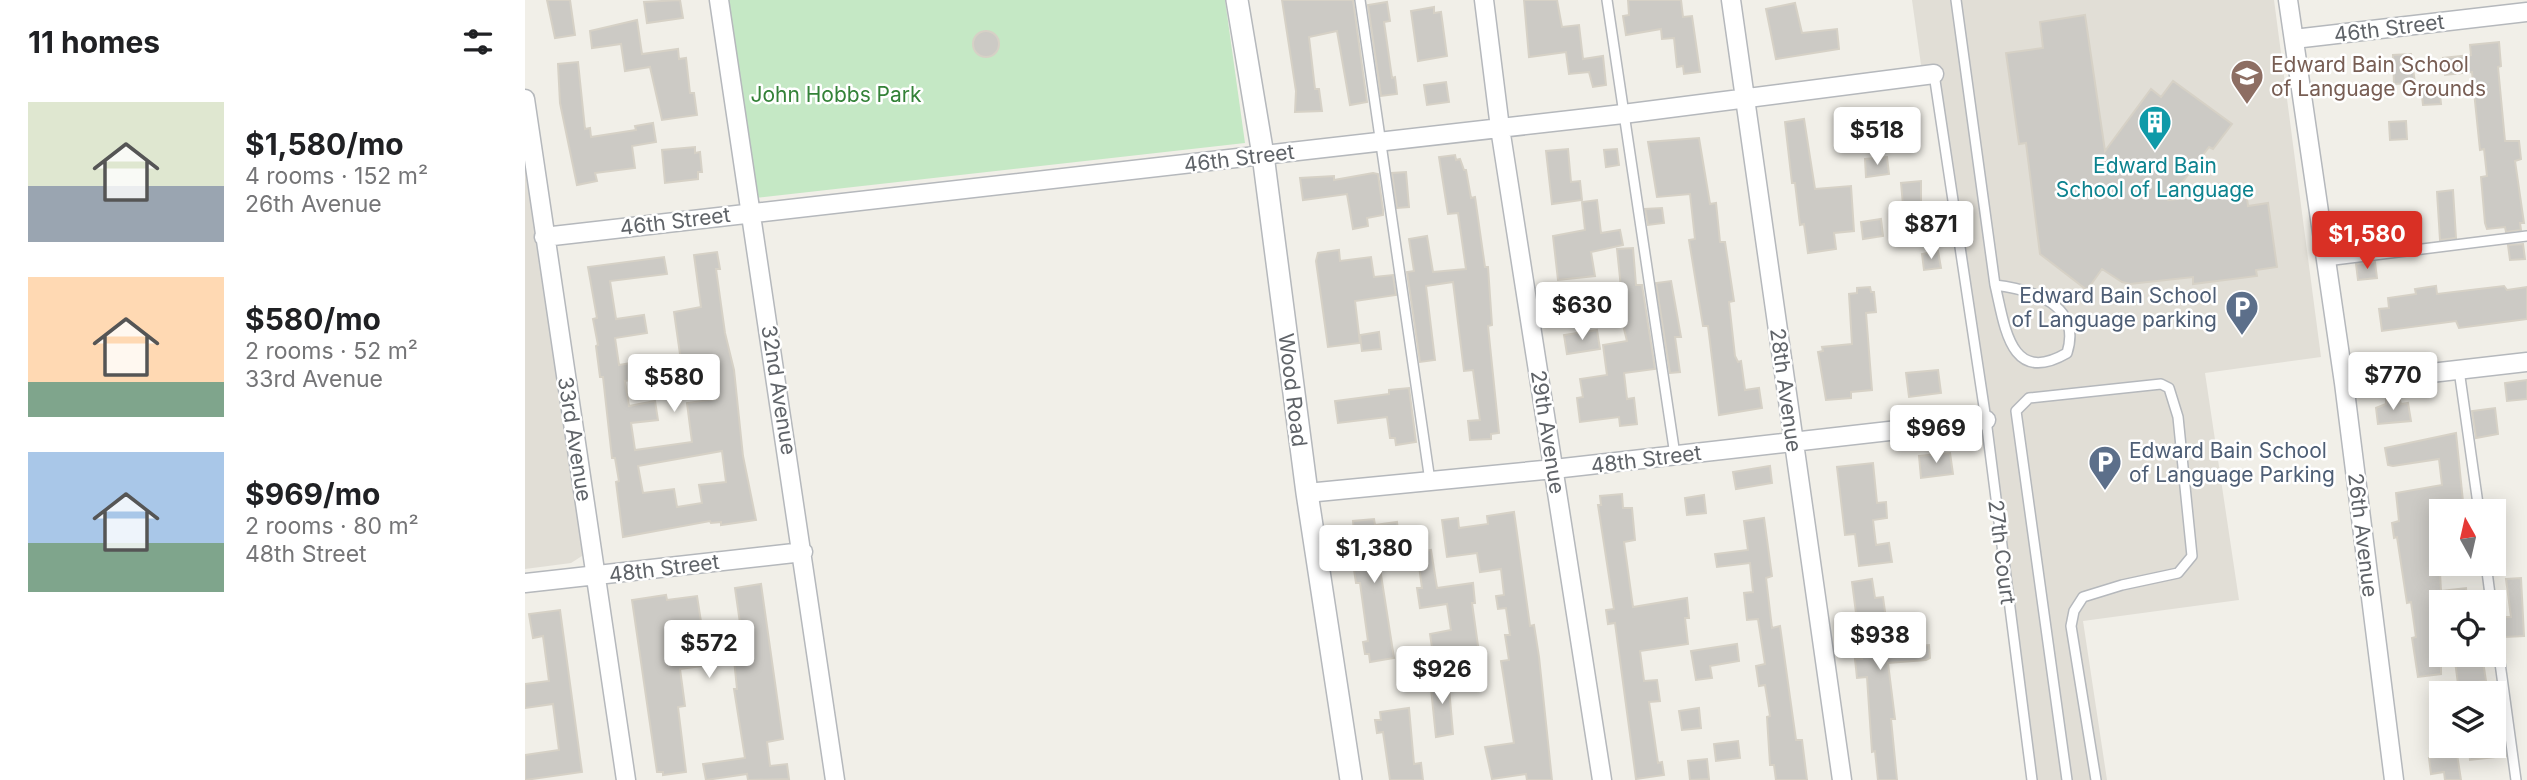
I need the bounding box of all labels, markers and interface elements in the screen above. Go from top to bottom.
street label: 46th Street [2332,9,2446,47]
icon: filters [459,23,497,61]
text: 11 homes [28,24,160,60]
place label: Edward Bain School of Language Grounds [2271,52,2486,101]
school or university icon: Edward Bain School of Language Grounds [2228,57,2266,106]
park label: John Hobbs Park [750,82,922,107]
building icon: Edward Bain School of Language [2136,103,2174,152]
pin: $518 [1836,108,1918,167]
text: $518 [1850,116,1904,144]
text: $1,580/mo [245,126,404,162]
icon: home [84,130,168,214]
street label: 46th Street [1182,139,1296,177]
place label: Edward Bain School of Language [2056,153,2254,202]
text: 4 rooms · 152 m² [245,162,428,190]
text: 26th Avenue [245,190,382,218]
street label: 46th Street [618,202,732,240]
pin: $871 [1890,202,1972,261]
text: $871 [1904,210,1958,238]
pin: $1,580 [2310,212,2424,271]
text: $1,580 [2328,220,2406,248]
pin: $630 [1541,282,1623,342]
place label: Edward Bain School of Language parking [2012,283,2217,332]
parking icon: Edward Bain School of Language parking [2223,288,2261,337]
text: $630 [1552,291,1612,319]
text: $580/mo [245,301,381,337]
icon: home [84,305,168,389]
street label: 32nd Avenue [756,323,802,457]
street label: 28th Avenue [1765,326,1807,454]
street label: Wood Road [1274,332,1312,448]
text: 2 rooms · 52 m² [245,337,418,365]
pin: $770 [2352,352,2434,412]
pin: $580 [633,354,715,414]
text: $770 [2364,361,2422,389]
text: $580 [644,363,704,391]
text: 33rd Avenue [245,365,383,393]
street label: 29th Avenue [1526,368,1570,496]
street label: 33rd Avenue [553,375,597,503]
pin: $969 [1895,406,1977,465]
text: $969 [1906,414,1966,442]
place label: Edward Bain School of Language Parking [2129,438,2335,487]
street label: 48th Street [1589,440,1703,478]
parking icon: Edward Bain School of Language Parking [2086,443,2124,492]
street label: 26th Avenue [2343,472,2383,598]
text: $969/mo [245,476,381,512]
icon: home [84,480,168,564]
street label: 27th Court [1983,498,2021,606]
north arrow [2429,499,2506,576]
map controls [2429,499,2506,758]
text: 2 rooms · 80 m² [245,512,419,540]
pin: $1,380 [1317,526,1431,585]
text: $1,380 [1335,534,1413,562]
text: 48th Street [245,540,367,568]
street label: 48th Street [607,549,721,587]
button: locate [2429,590,2506,667]
pin: $938 [1839,612,1921,672]
pin: $572 [668,620,750,680]
text: $938 [1850,621,1910,649]
text: $572 [680,629,738,657]
pin: $926 [1401,646,1483,706]
text: $926 [1412,655,1472,683]
button: layers [2429,681,2506,758]

